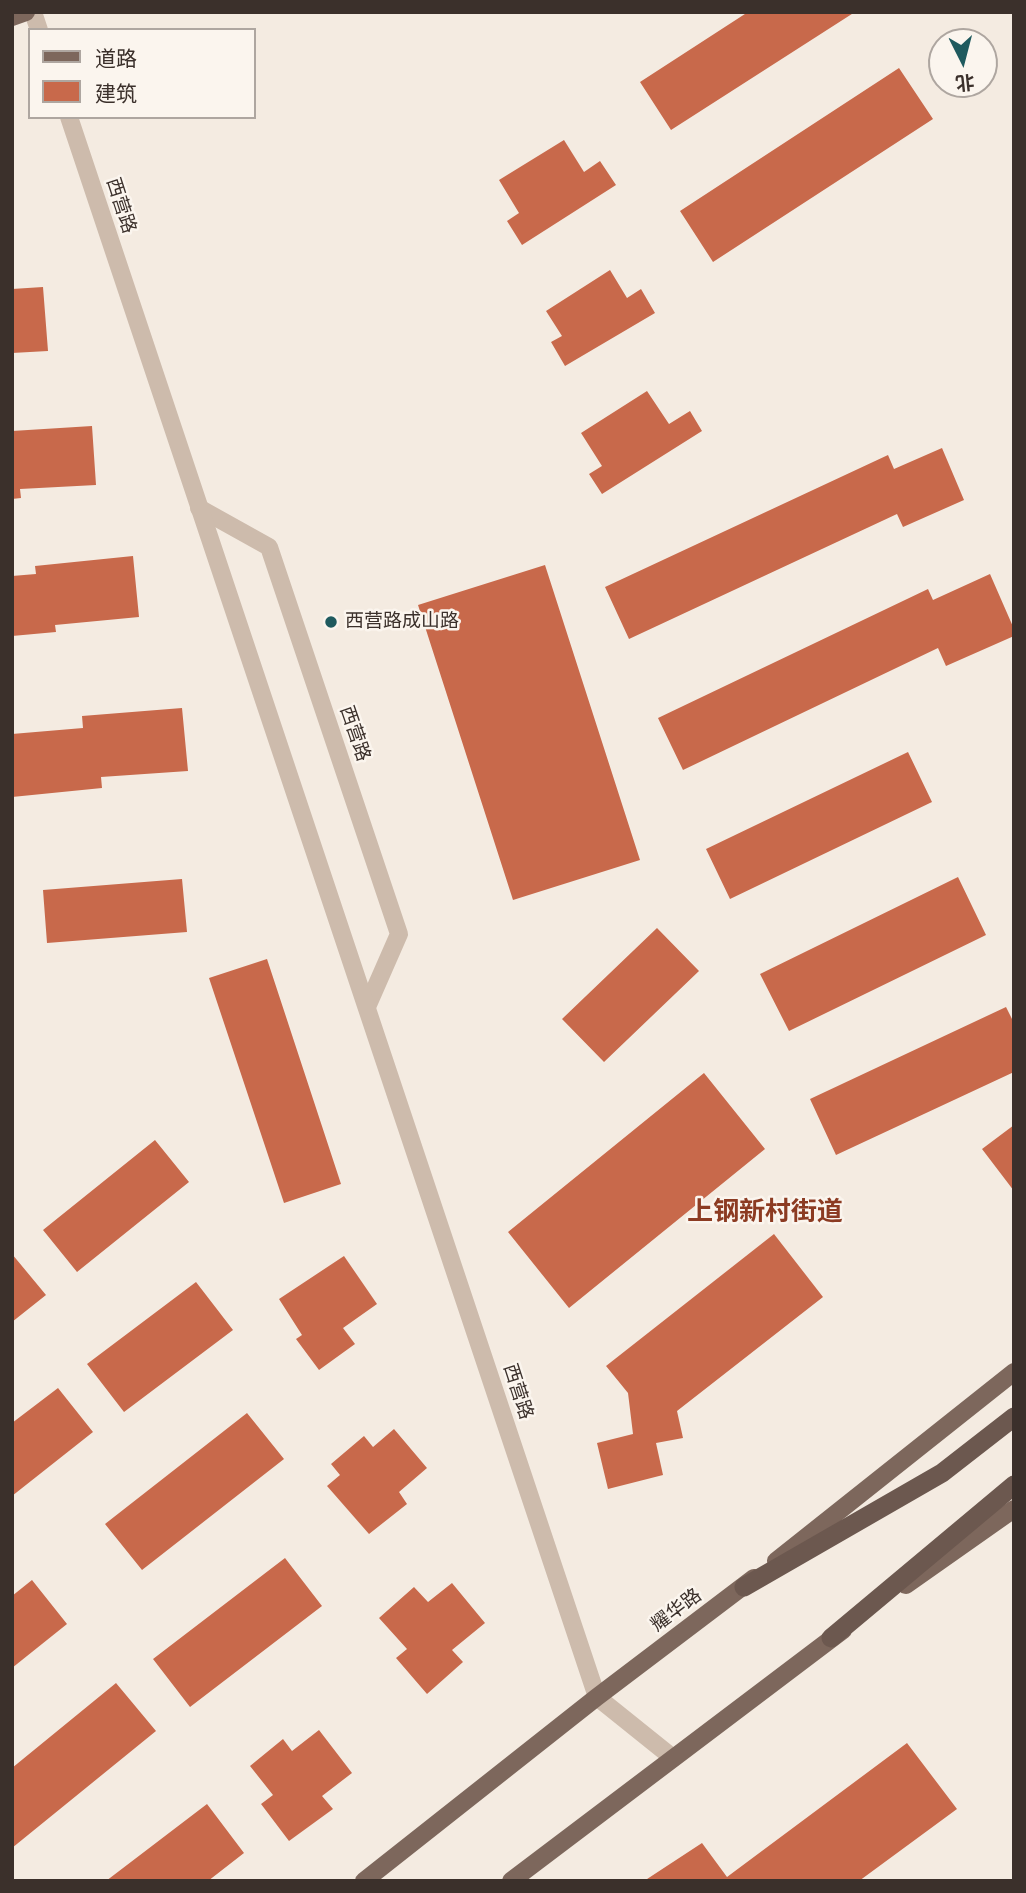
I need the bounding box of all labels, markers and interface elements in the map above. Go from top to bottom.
legend [28,28,256,119]
north arrow [928,28,998,98]
text: 道路 [95,47,137,71]
text: 北 [954,70,976,95]
text: 建筑 [95,82,137,106]
street label: 西营路 [100,175,140,237]
place label: 西营路成山路 [345,611,459,633]
marker: 西营路成山路 [323,614,339,630]
street label: 西营路 [334,703,374,765]
district label: 上钢新村街道 [687,1197,843,1229]
street label: 西营路 [497,1361,537,1423]
street label: 耀华路 [647,1585,707,1637]

